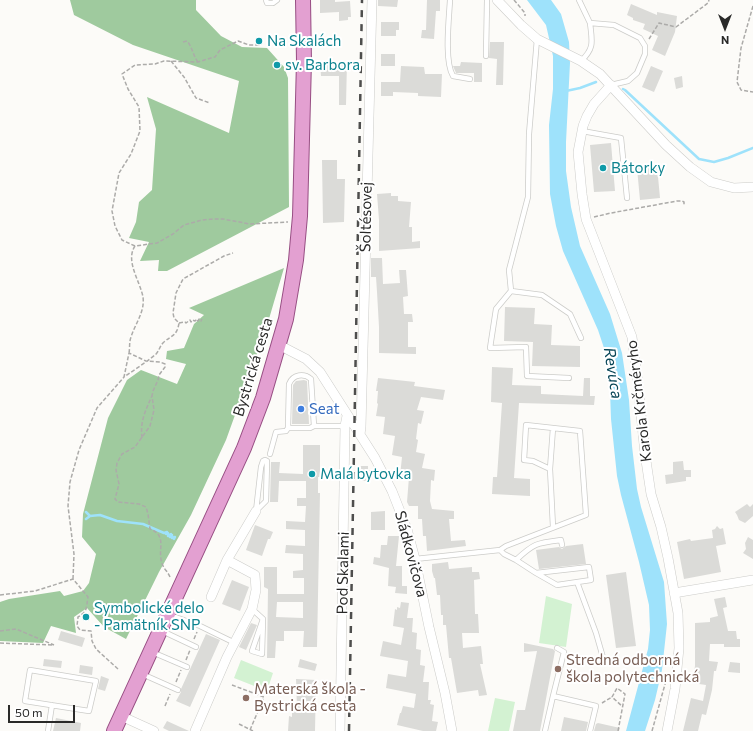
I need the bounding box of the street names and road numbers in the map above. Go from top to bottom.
street label: Šoltésovej [356,182,376,252]
street label: Bystrická cesta [229,315,277,419]
street label: Karola Krčméryho [623,339,655,463]
street label: Sládkovičova [391,509,431,599]
street label: Pod Skalami [333,531,353,615]

